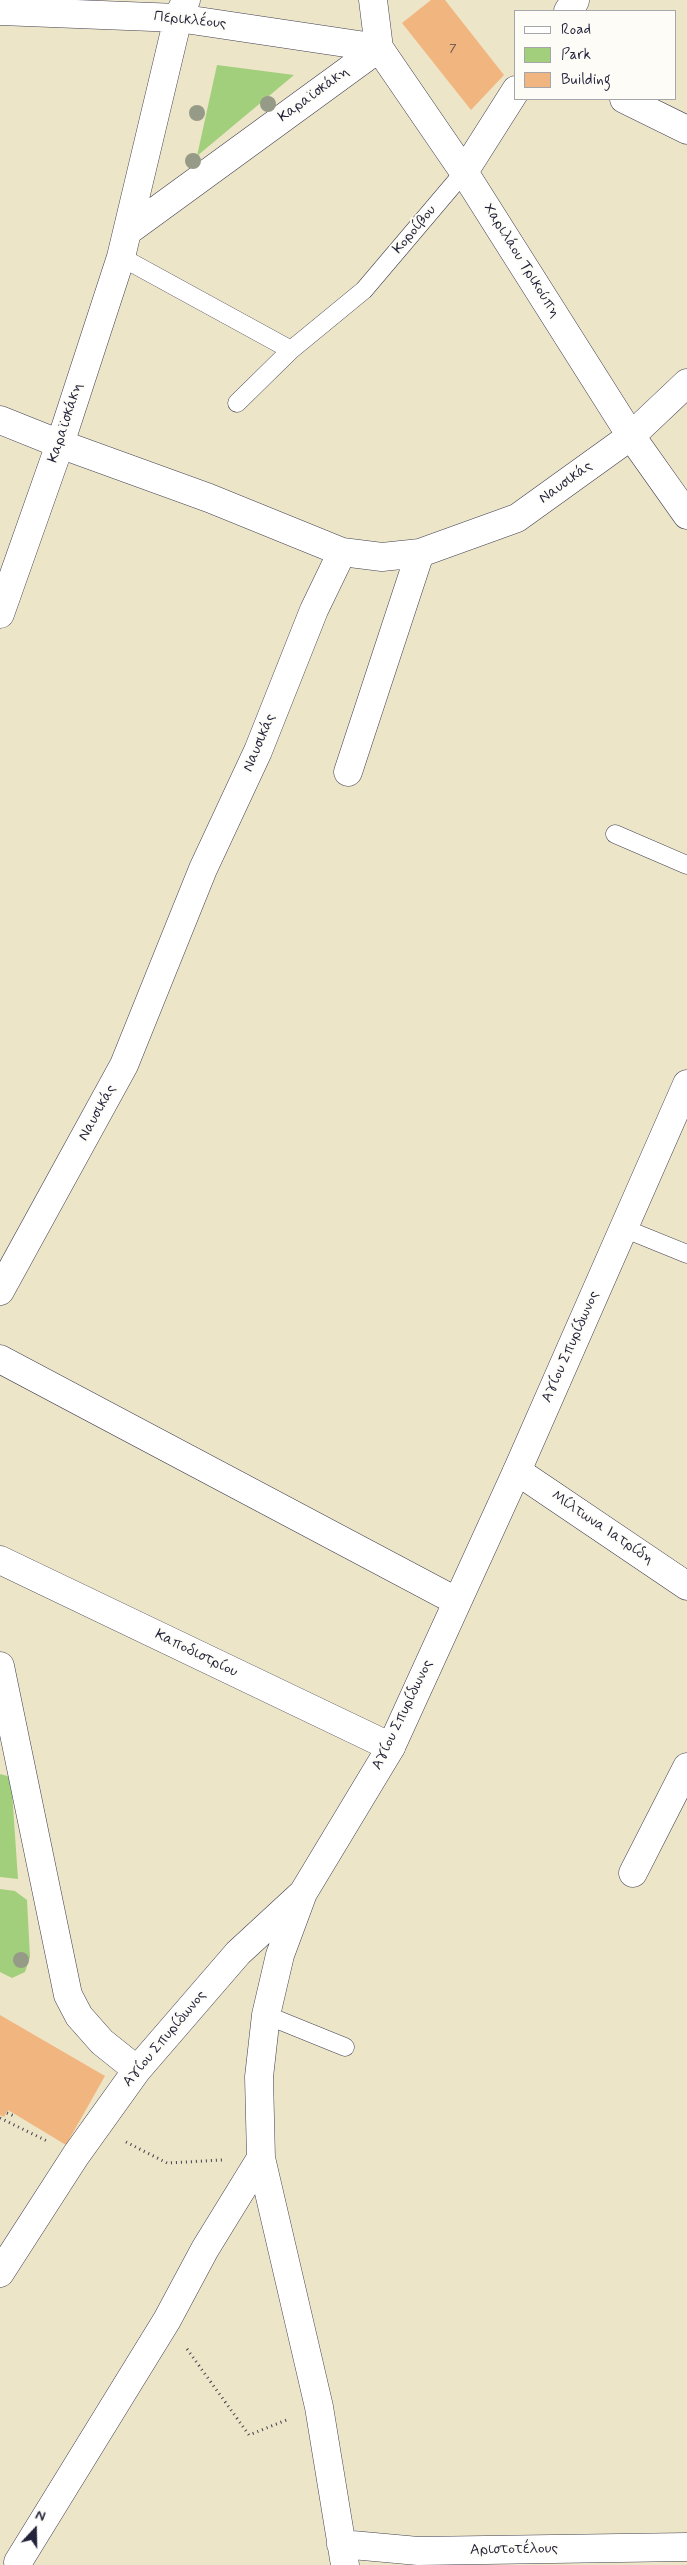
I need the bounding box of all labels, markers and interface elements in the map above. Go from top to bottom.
street label: Περικλέους [153,8,227,34]
legend [514,10,677,100]
text: Road [561,20,591,40]
house number: 7 [449,42,457,56]
text: Park [561,45,591,65]
street label: Καραϊσκάκη [275,63,353,127]
text: Building [561,70,611,90]
street label: Χαριλάου Τρικούπη [479,201,563,321]
street label: Κοροίβου [389,202,441,258]
street label: Καραϊσκάκη [45,381,87,465]
street label: Ναυσικάς [536,458,596,508]
street label: Ναυσικάς [240,711,280,775]
street label: Ναυσικάς [75,1082,121,1144]
street label: Αγίου Σπυρίδωνος [538,1288,604,1406]
street label: Μίλτωνα Ιατρίδη [547,1487,657,1569]
street label: Καποδιστρίου [152,1626,240,1682]
street label: Αγίου Σπυρίδωνος [369,1657,437,1773]
street label: Αγίου Σπυρίδωνος [119,1987,211,2091]
north arrow [10,2505,60,2555]
text: N [33,2506,48,2526]
street label: Αριστοτέλους [470,2540,558,2560]

